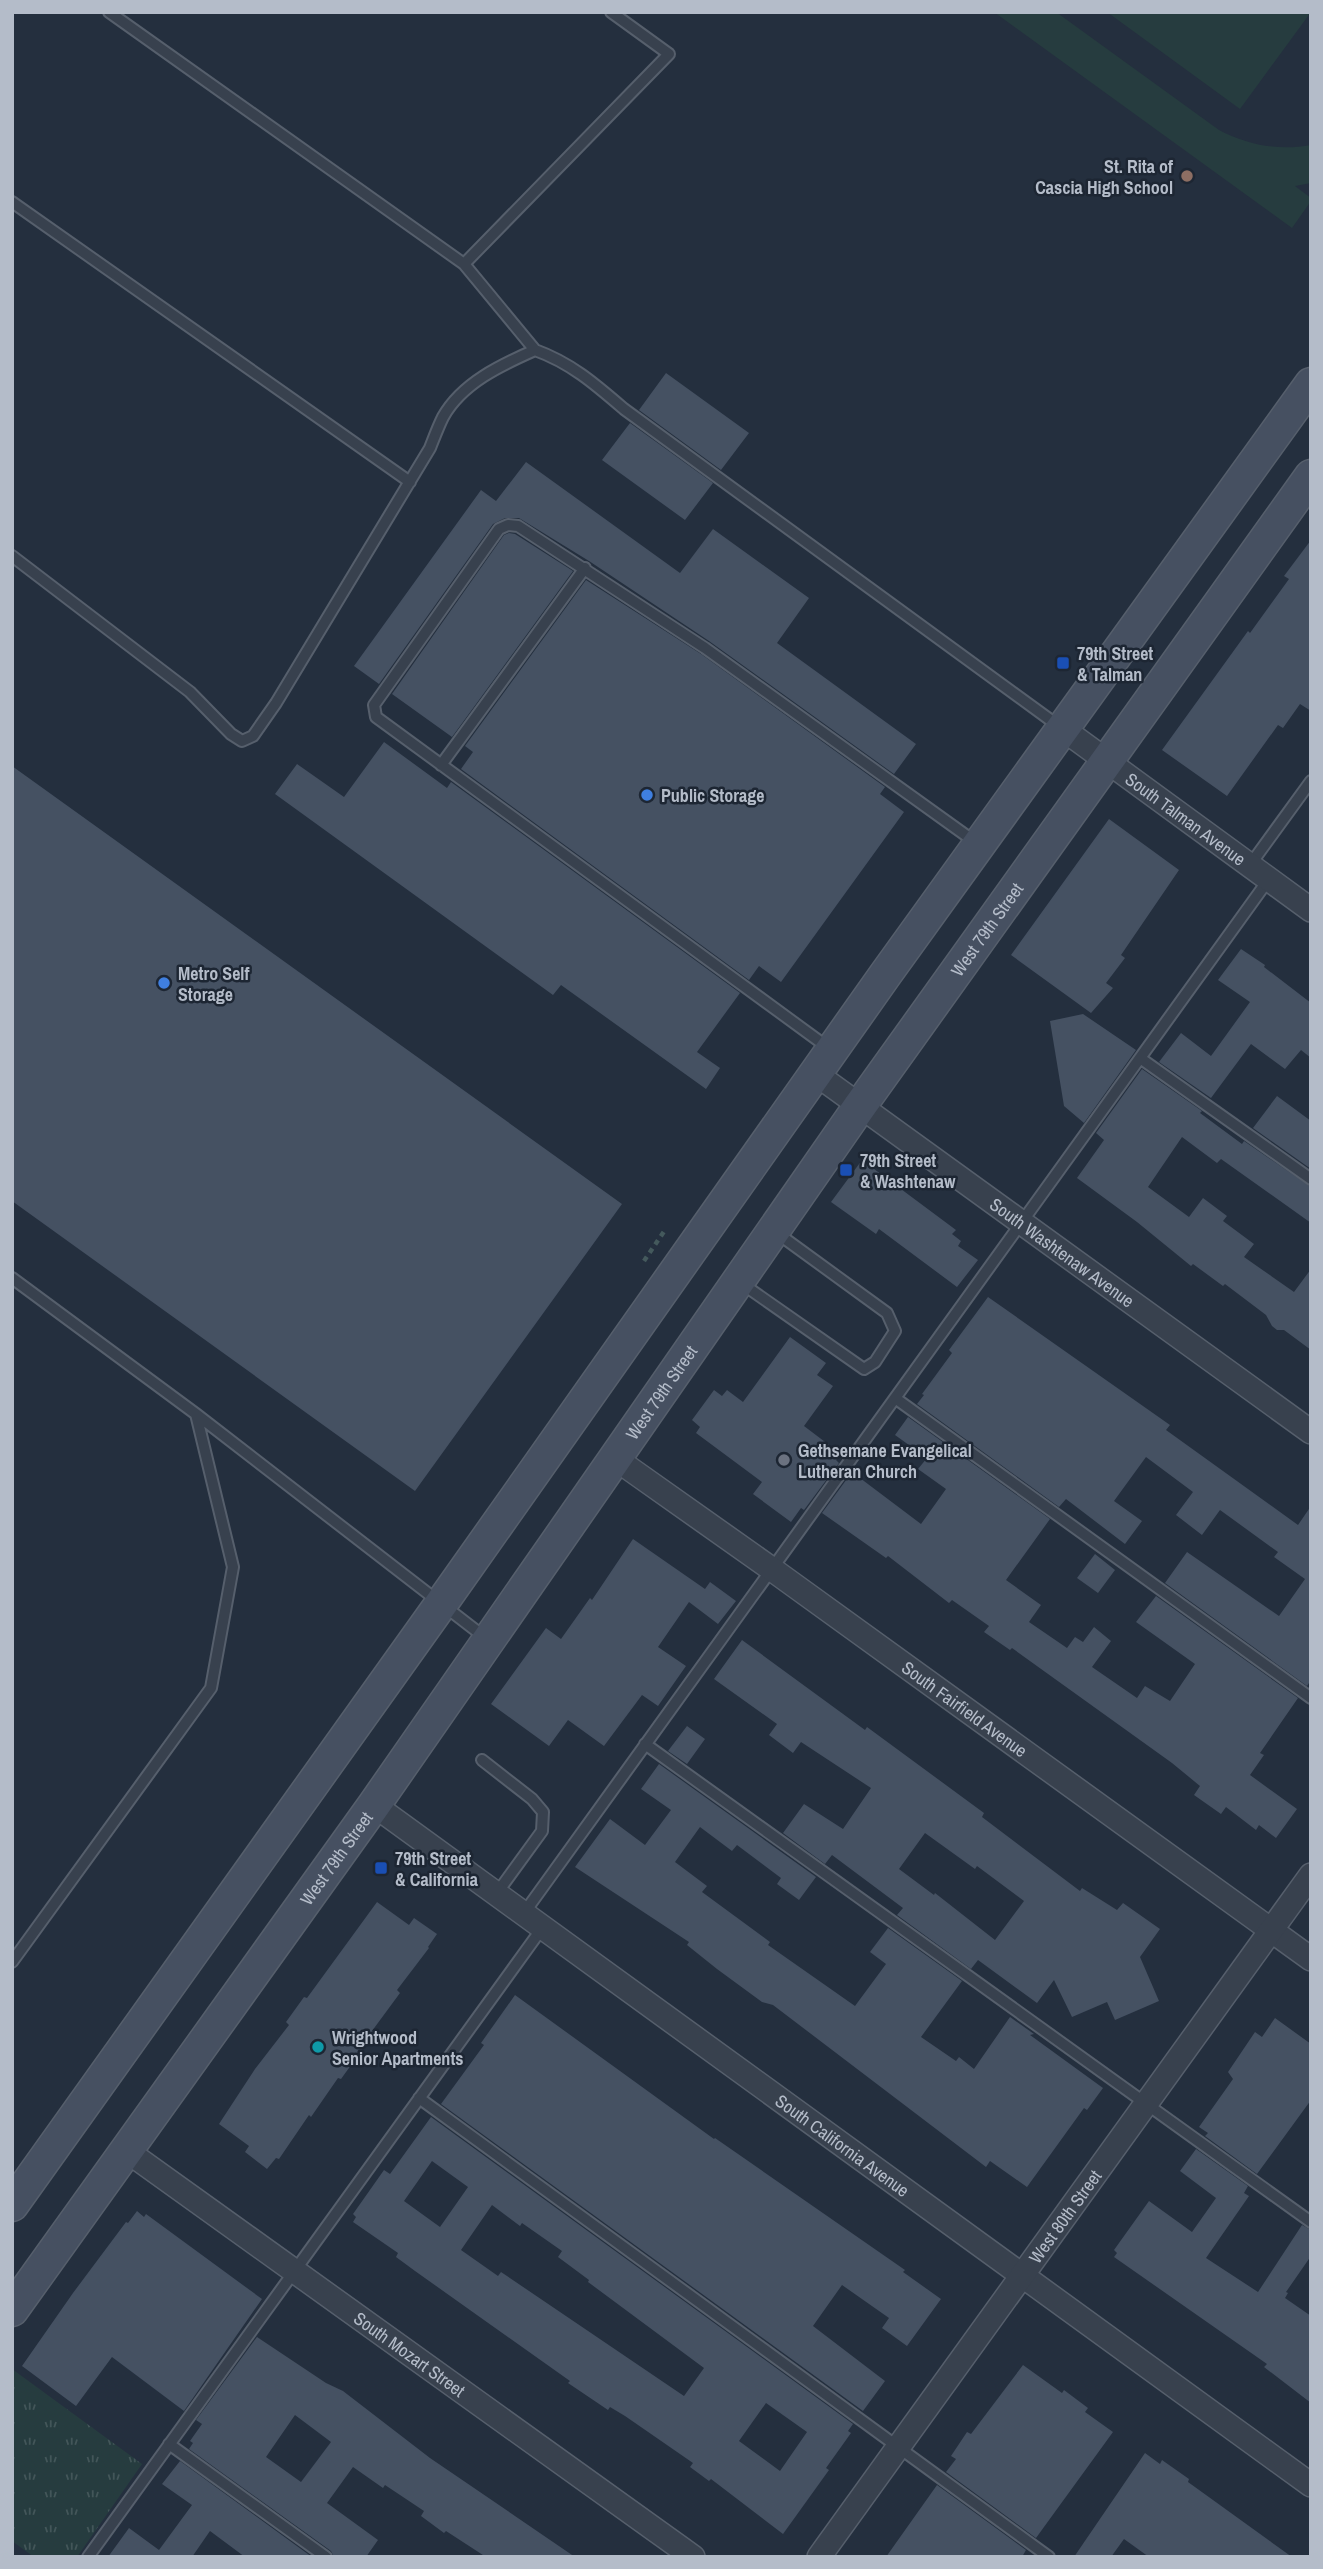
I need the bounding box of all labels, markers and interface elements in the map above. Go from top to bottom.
place label: St. Rita of Cascia High School [1035,154,1173,200]
marker: St. Rita of Cascia High School [1179,168,1195,184]
place label: 79th Street & Talman [1077,641,1153,687]
marker: 79th Street & Talman [1055,655,1071,671]
street label: South Talman Avenue [1120,766,1251,871]
place label: Public Storage [661,783,764,808]
marker: Public Storage [639,787,655,803]
street label: West 79th Street [944,877,1029,981]
place label: Metro Self Storage [178,961,249,1007]
marker: Metro Self Storage [156,975,172,991]
place label: 79th Street & Washtenaw [860,1148,956,1194]
marker: 79th Street & Washtenaw [838,1162,854,1178]
street label: South Washtenaw Avenue [985,1191,1140,1313]
street label: West 79th Street [619,1340,703,1445]
place label: Gethsemane Evangelical Lutheran Church [798,1438,972,1484]
marker: Gethsemane Evangelical Lutheran Church [776,1452,792,1468]
street label: South Fairfield Avenue [897,1655,1033,1763]
street label: West 79th Street [294,1806,378,1910]
place label: 79th Street & California [395,1846,479,1892]
marker: 79th Street & California [373,1860,389,1876]
place label: Wrightwood Senior Apartments [332,2025,464,2071]
marker: Wrightwood Senior Apartments [310,2039,326,2055]
street label: South California Avenue [771,2088,915,2202]
street label: West 80th Street [1022,2165,1107,2268]
street label: South Mozart Street [349,2305,470,2402]

